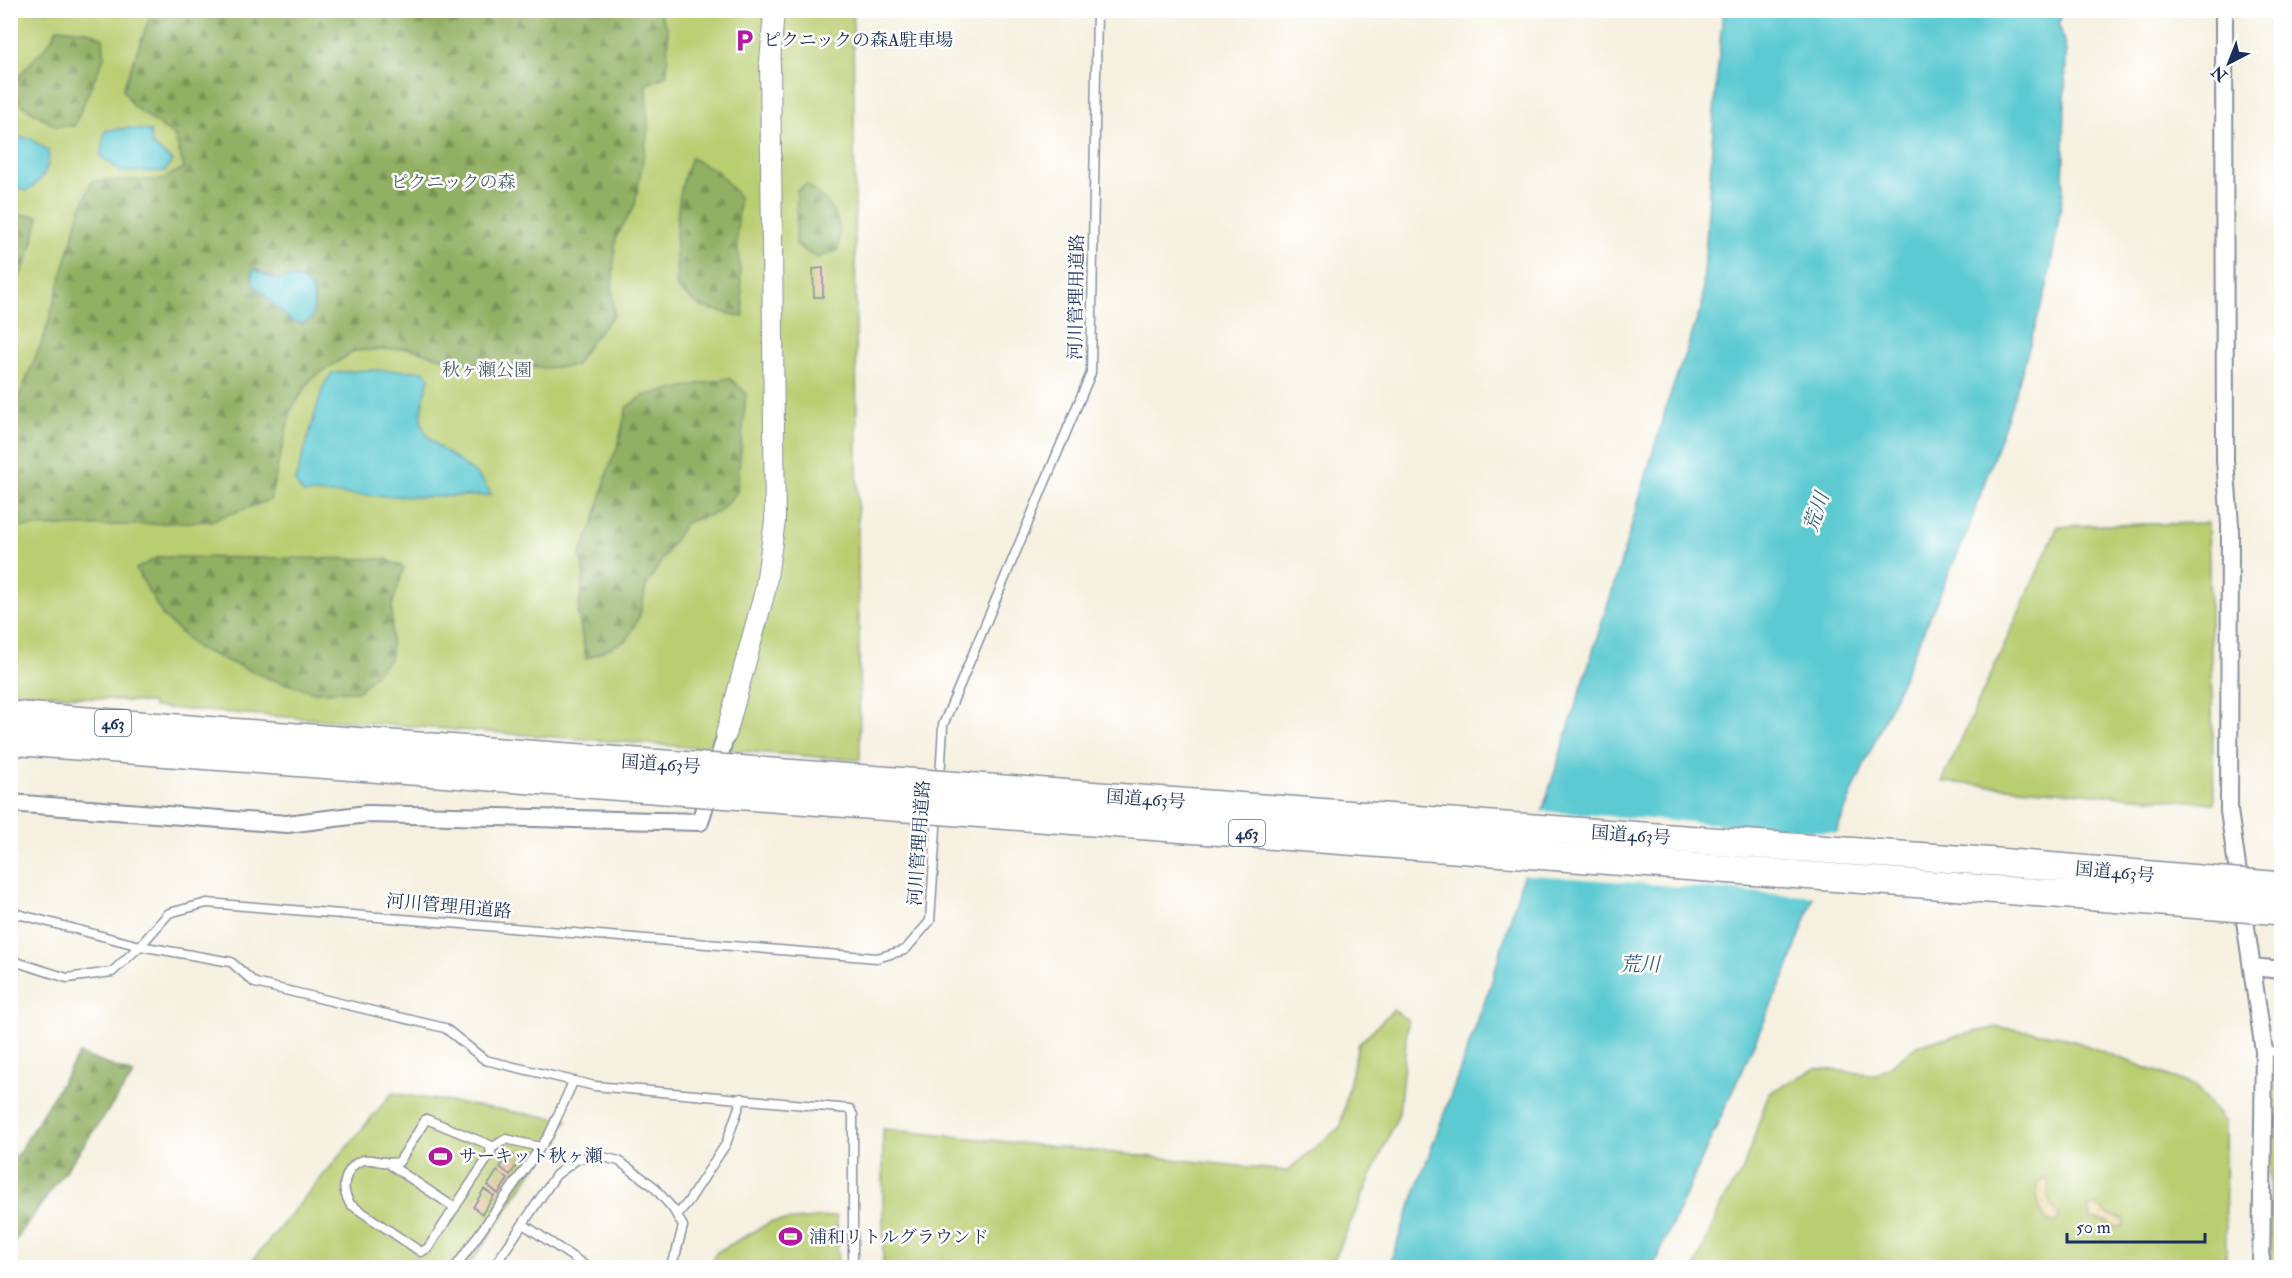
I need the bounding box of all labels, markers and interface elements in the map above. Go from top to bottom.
parking icon: ピクニックの森A駐車場 [732,27,758,53]
place label: ピクニックの森A駐車場 [763,29,953,52]
north arrow [2199,33,2259,93]
text: N [2207,61,2232,86]
park label: ピクニックの森 [391,171,515,194]
street label: 河川管理用道路 [1064,234,1089,360]
park label: 秋ヶ瀬公園 [442,359,532,382]
water label: 荒川 [1798,487,1835,535]
road number: 463 [95,710,131,736]
street label: 国道463号 [620,750,702,779]
street label: 河川管理用道路 [904,779,935,907]
street label: 国道463号 [1105,785,1187,814]
road number: 463 [1229,820,1265,846]
street label: 国道463号 [1590,821,1672,850]
street label: 国道463号 [2074,858,2156,887]
street label: 河川管理用道路 [385,890,513,923]
water label: 荒川 [1620,952,1662,977]
sports icon: サーキット秋ヶ瀬 [428,1143,454,1169]
place label: サーキット秋ヶ瀬 [459,1145,603,1168]
scale bar [2067,1206,2205,1244]
text: 50 m [2076,1216,2111,1239]
sports icon: 浦和リトルグラウンド [778,1224,804,1250]
place label: 浦和リトルグラウンド [809,1226,989,1249]

